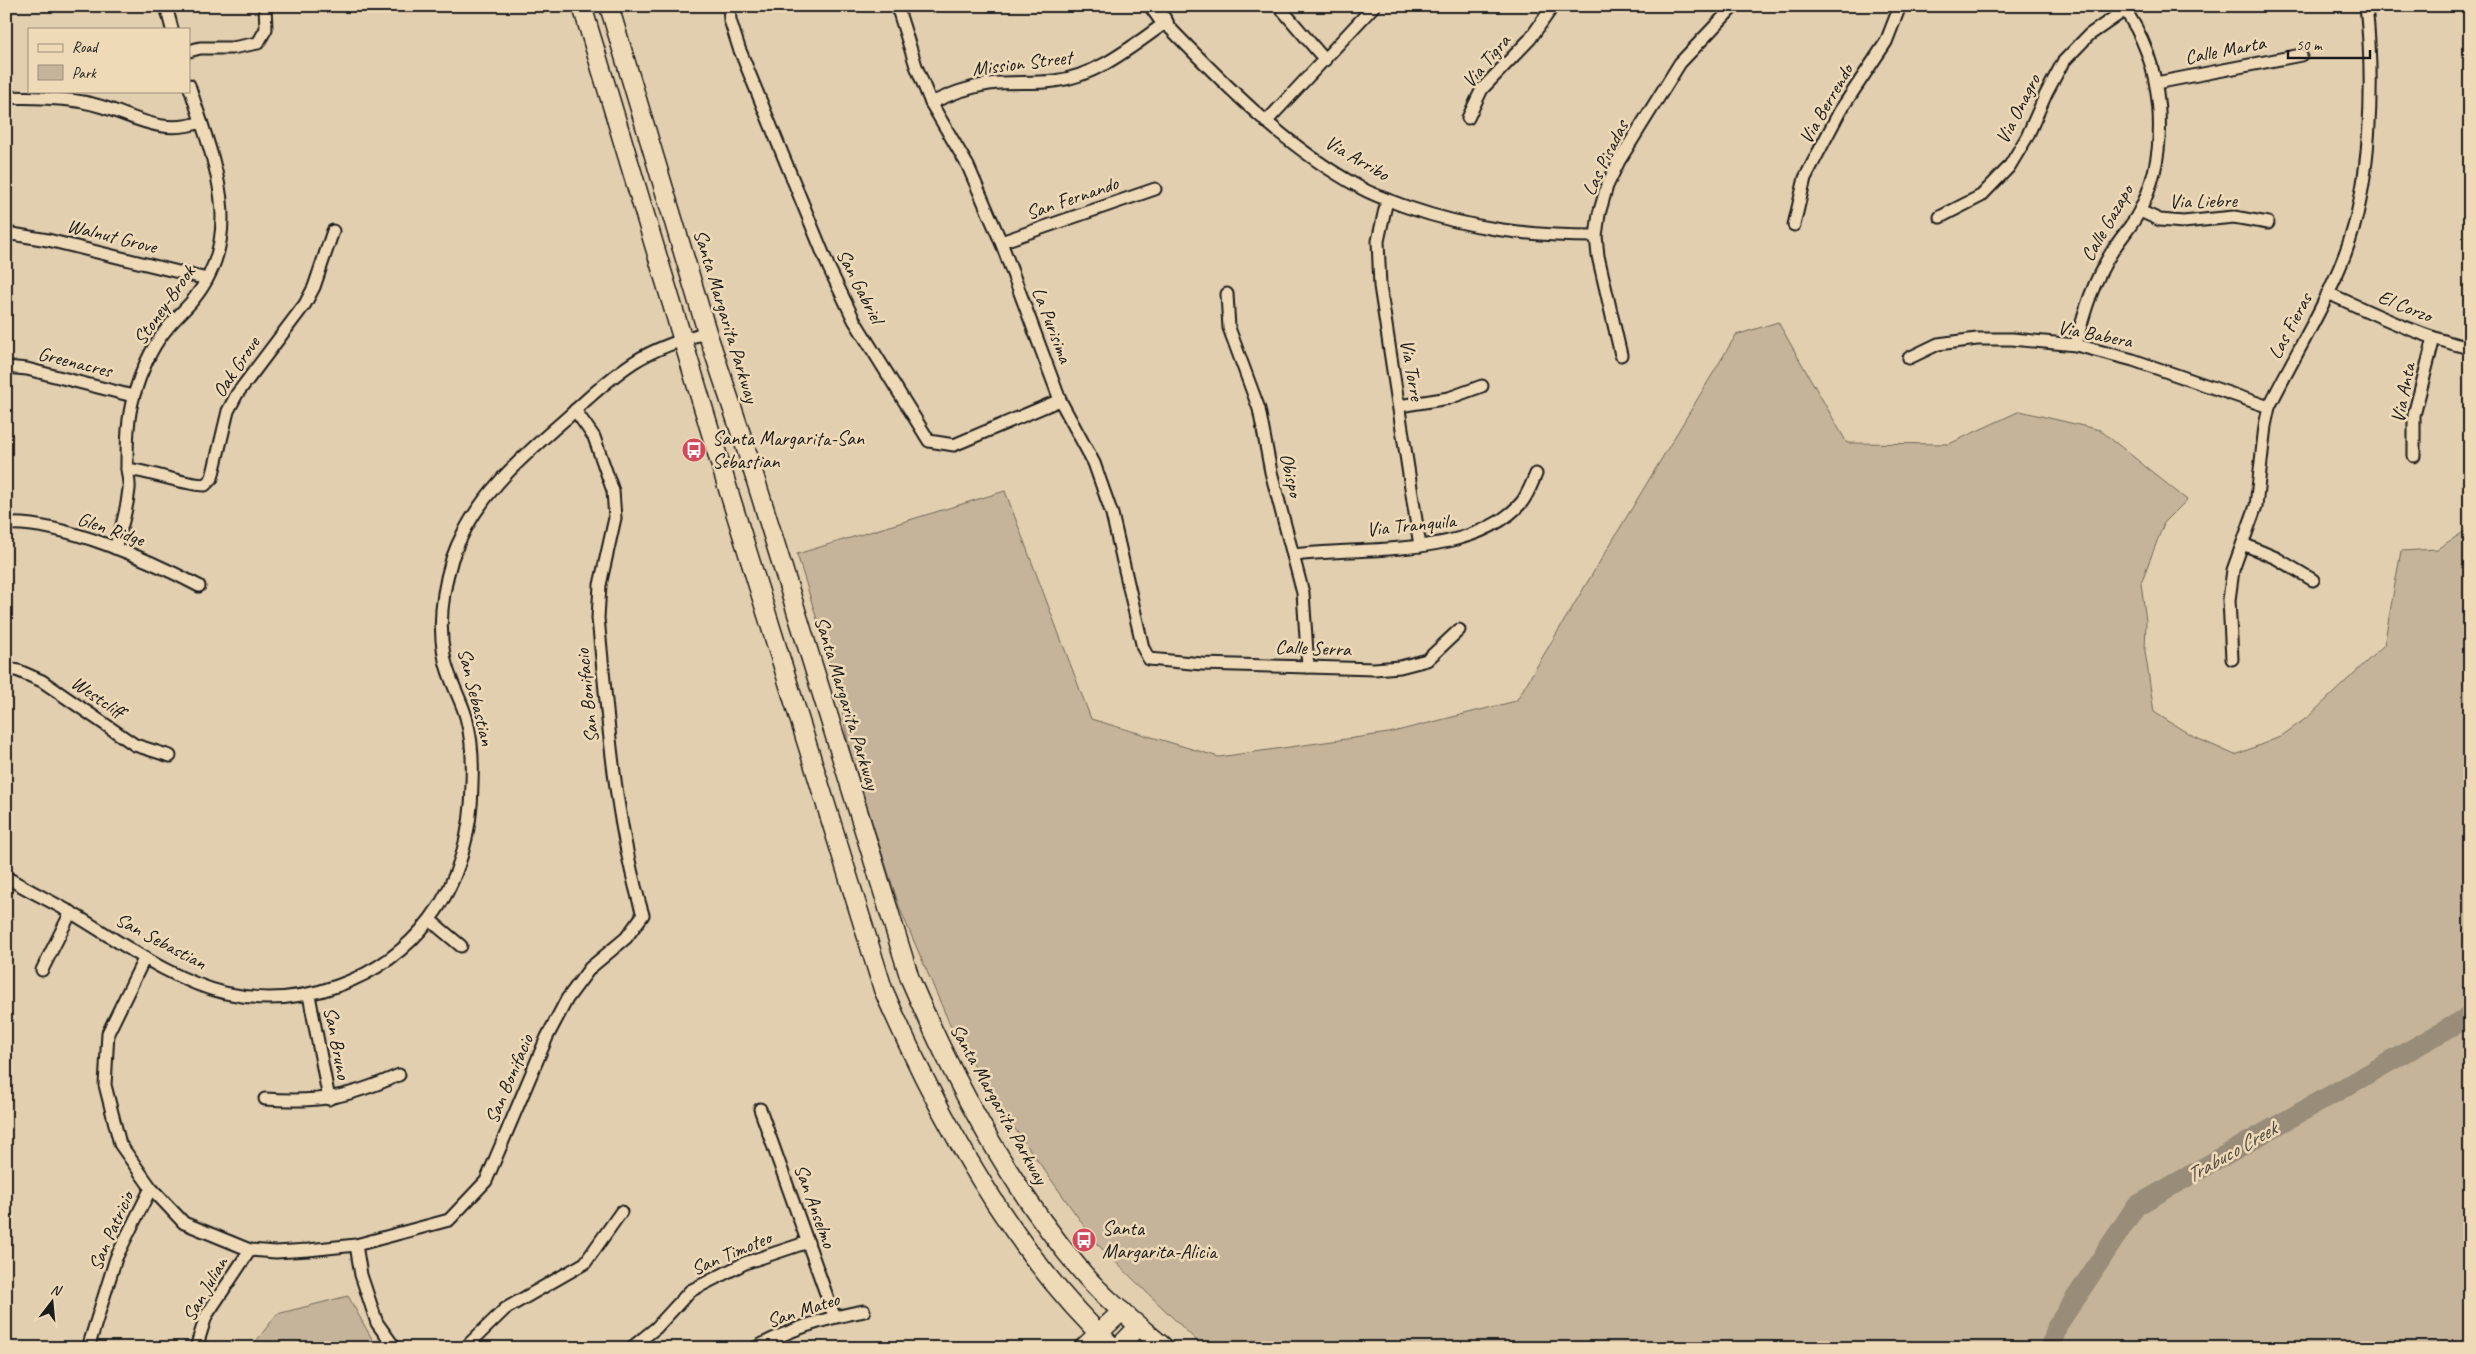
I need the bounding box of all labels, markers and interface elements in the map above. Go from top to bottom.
legend [28,28,190,92]
street label: Via Tigra [1456,28,1516,93]
scale bar [2288,28,2371,60]
street label: Calle Marta [2183,30,2269,70]
text: 50 m [2296,36,2323,55]
text: Road [72,38,99,57]
street label: Mission Street [971,44,1077,82]
street label: Via Berrendo [1793,58,1860,148]
text: Park [72,64,97,83]
street label: Via Onagro [1990,69,2047,148]
street label: Las Pisadas [1576,114,1635,200]
street label: Via Arribo [1320,130,1394,187]
street label: San Fernando [1023,170,1122,225]
street label: Calle Gazapo [2075,179,2140,266]
street label: Via Liebre [2169,188,2238,214]
street label: Walnut Grove [65,213,161,260]
street label: Santa Margarita Parkway [688,226,765,408]
street label: San Gabriel [831,245,891,330]
street label: Stoney-Brook [127,259,201,350]
street label: La Purisima [1026,284,1079,368]
street label: El Corzo [2374,284,2437,329]
street label: Las Fieras [2262,287,2319,363]
street label: Via Babera [2056,315,2136,354]
street label: Oak Grove [207,331,266,402]
street label: Via Torre [1394,337,1430,404]
street label: Greenacres [36,341,117,384]
street label: Via Anta [2385,359,2421,425]
place label: Santa Margarita-San Sebastian [712,426,865,474]
bus stop icon: Santa Margarita-San Sebastian [681,437,707,463]
street label: Obispo [1274,451,1309,501]
street label: Glen Ridge [74,506,149,553]
street label: Via Tranquila [1365,508,1458,542]
street label: Santa Margarita Parkway [809,613,886,795]
street label: Calle Serra [1275,634,1352,662]
street label: San Sebastian [452,646,500,749]
street label: San Bonifacio [570,647,604,744]
street label: Westcliff [67,670,133,726]
street label: San Sebastian [111,907,212,976]
street label: San Bruno [318,1005,356,1082]
street label: Santa Margarita Parkway [944,1019,1055,1191]
street label: San Bonifacio [479,1030,539,1127]
water label: Trabuco Creek [2181,1114,2284,1188]
street label: San Anselmo [788,1161,842,1252]
street label: San Patricio [83,1186,140,1274]
place label: Santa Margarita-Alicia [1102,1216,1218,1264]
street label: San Timoteo [687,1224,777,1281]
bus stop icon: Santa Margarita-Alicia [1071,1227,1097,1253]
street label: San Julian [177,1251,234,1326]
north arrow [28,1276,78,1326]
text: N [49,1281,64,1300]
street label: San Mateo [764,1286,843,1333]

